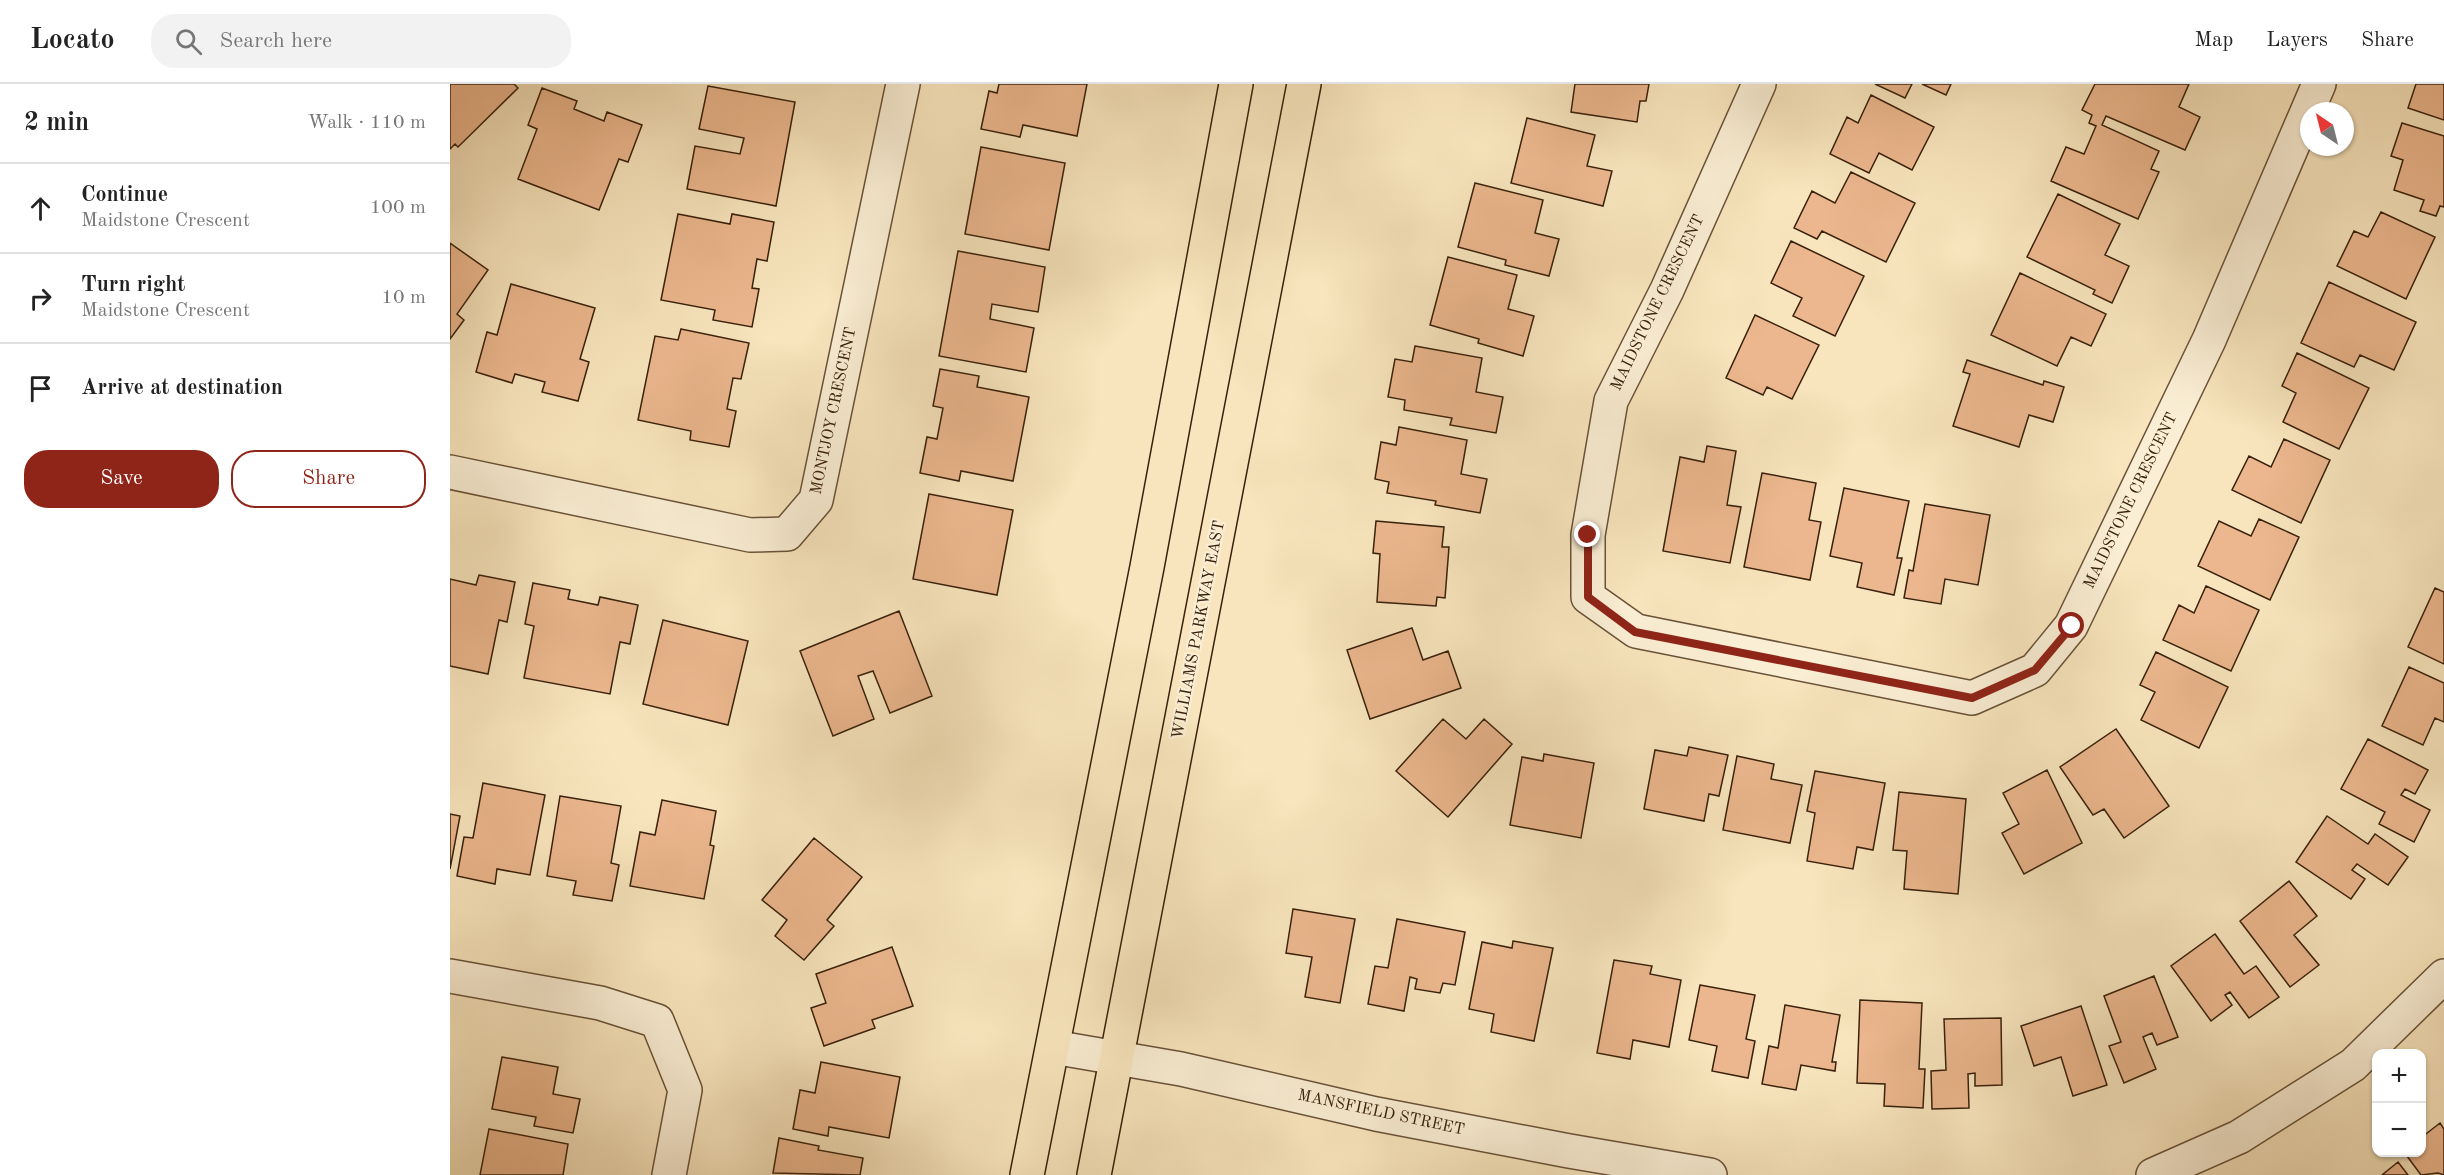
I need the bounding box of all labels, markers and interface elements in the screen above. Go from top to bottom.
search box [151,14,571,68]
icon: search [172,25,205,58]
text: Locato [30,27,115,55]
text: Search here [220,30,332,52]
text: Map [2194,30,2233,51]
text: Layers [2266,30,2328,51]
text: Share [2361,30,2414,51]
north arrow [2300,102,2354,156]
text: 2 min [24,110,89,136]
text: Walk · 110 m [307,113,426,133]
text: Continue [81,184,168,206]
icon: ahead [24,192,57,225]
text: 100 m [370,198,426,218]
text: Maidstone Crescent [81,211,250,231]
street label: MAIDSTONE CRESCENT [1608,213,1708,393]
text: Turn right [81,274,185,296]
icon: right [24,282,57,315]
text: 10 m [381,288,426,308]
text: Maidstone Crescent [81,301,250,321]
street label: MONTJOY CRESCENT [808,326,860,496]
icon: arrive [24,372,57,405]
text: Arrive at destination [81,377,283,399]
street label: MAIDSTONE CRESCENT [2081,411,2181,591]
button: Save [24,450,219,508]
button: Share [231,450,426,508]
street label: WILLIAMS PARKWAY EAST [1170,519,1228,741]
route end [1574,521,1600,547]
route start [2058,612,2084,638]
map controls [2372,1049,2426,1157]
button: + [2372,1049,2426,1103]
street label: MANSFIELD STREET [1296,1087,1466,1139]
button: − [2372,1103,2426,1157]

